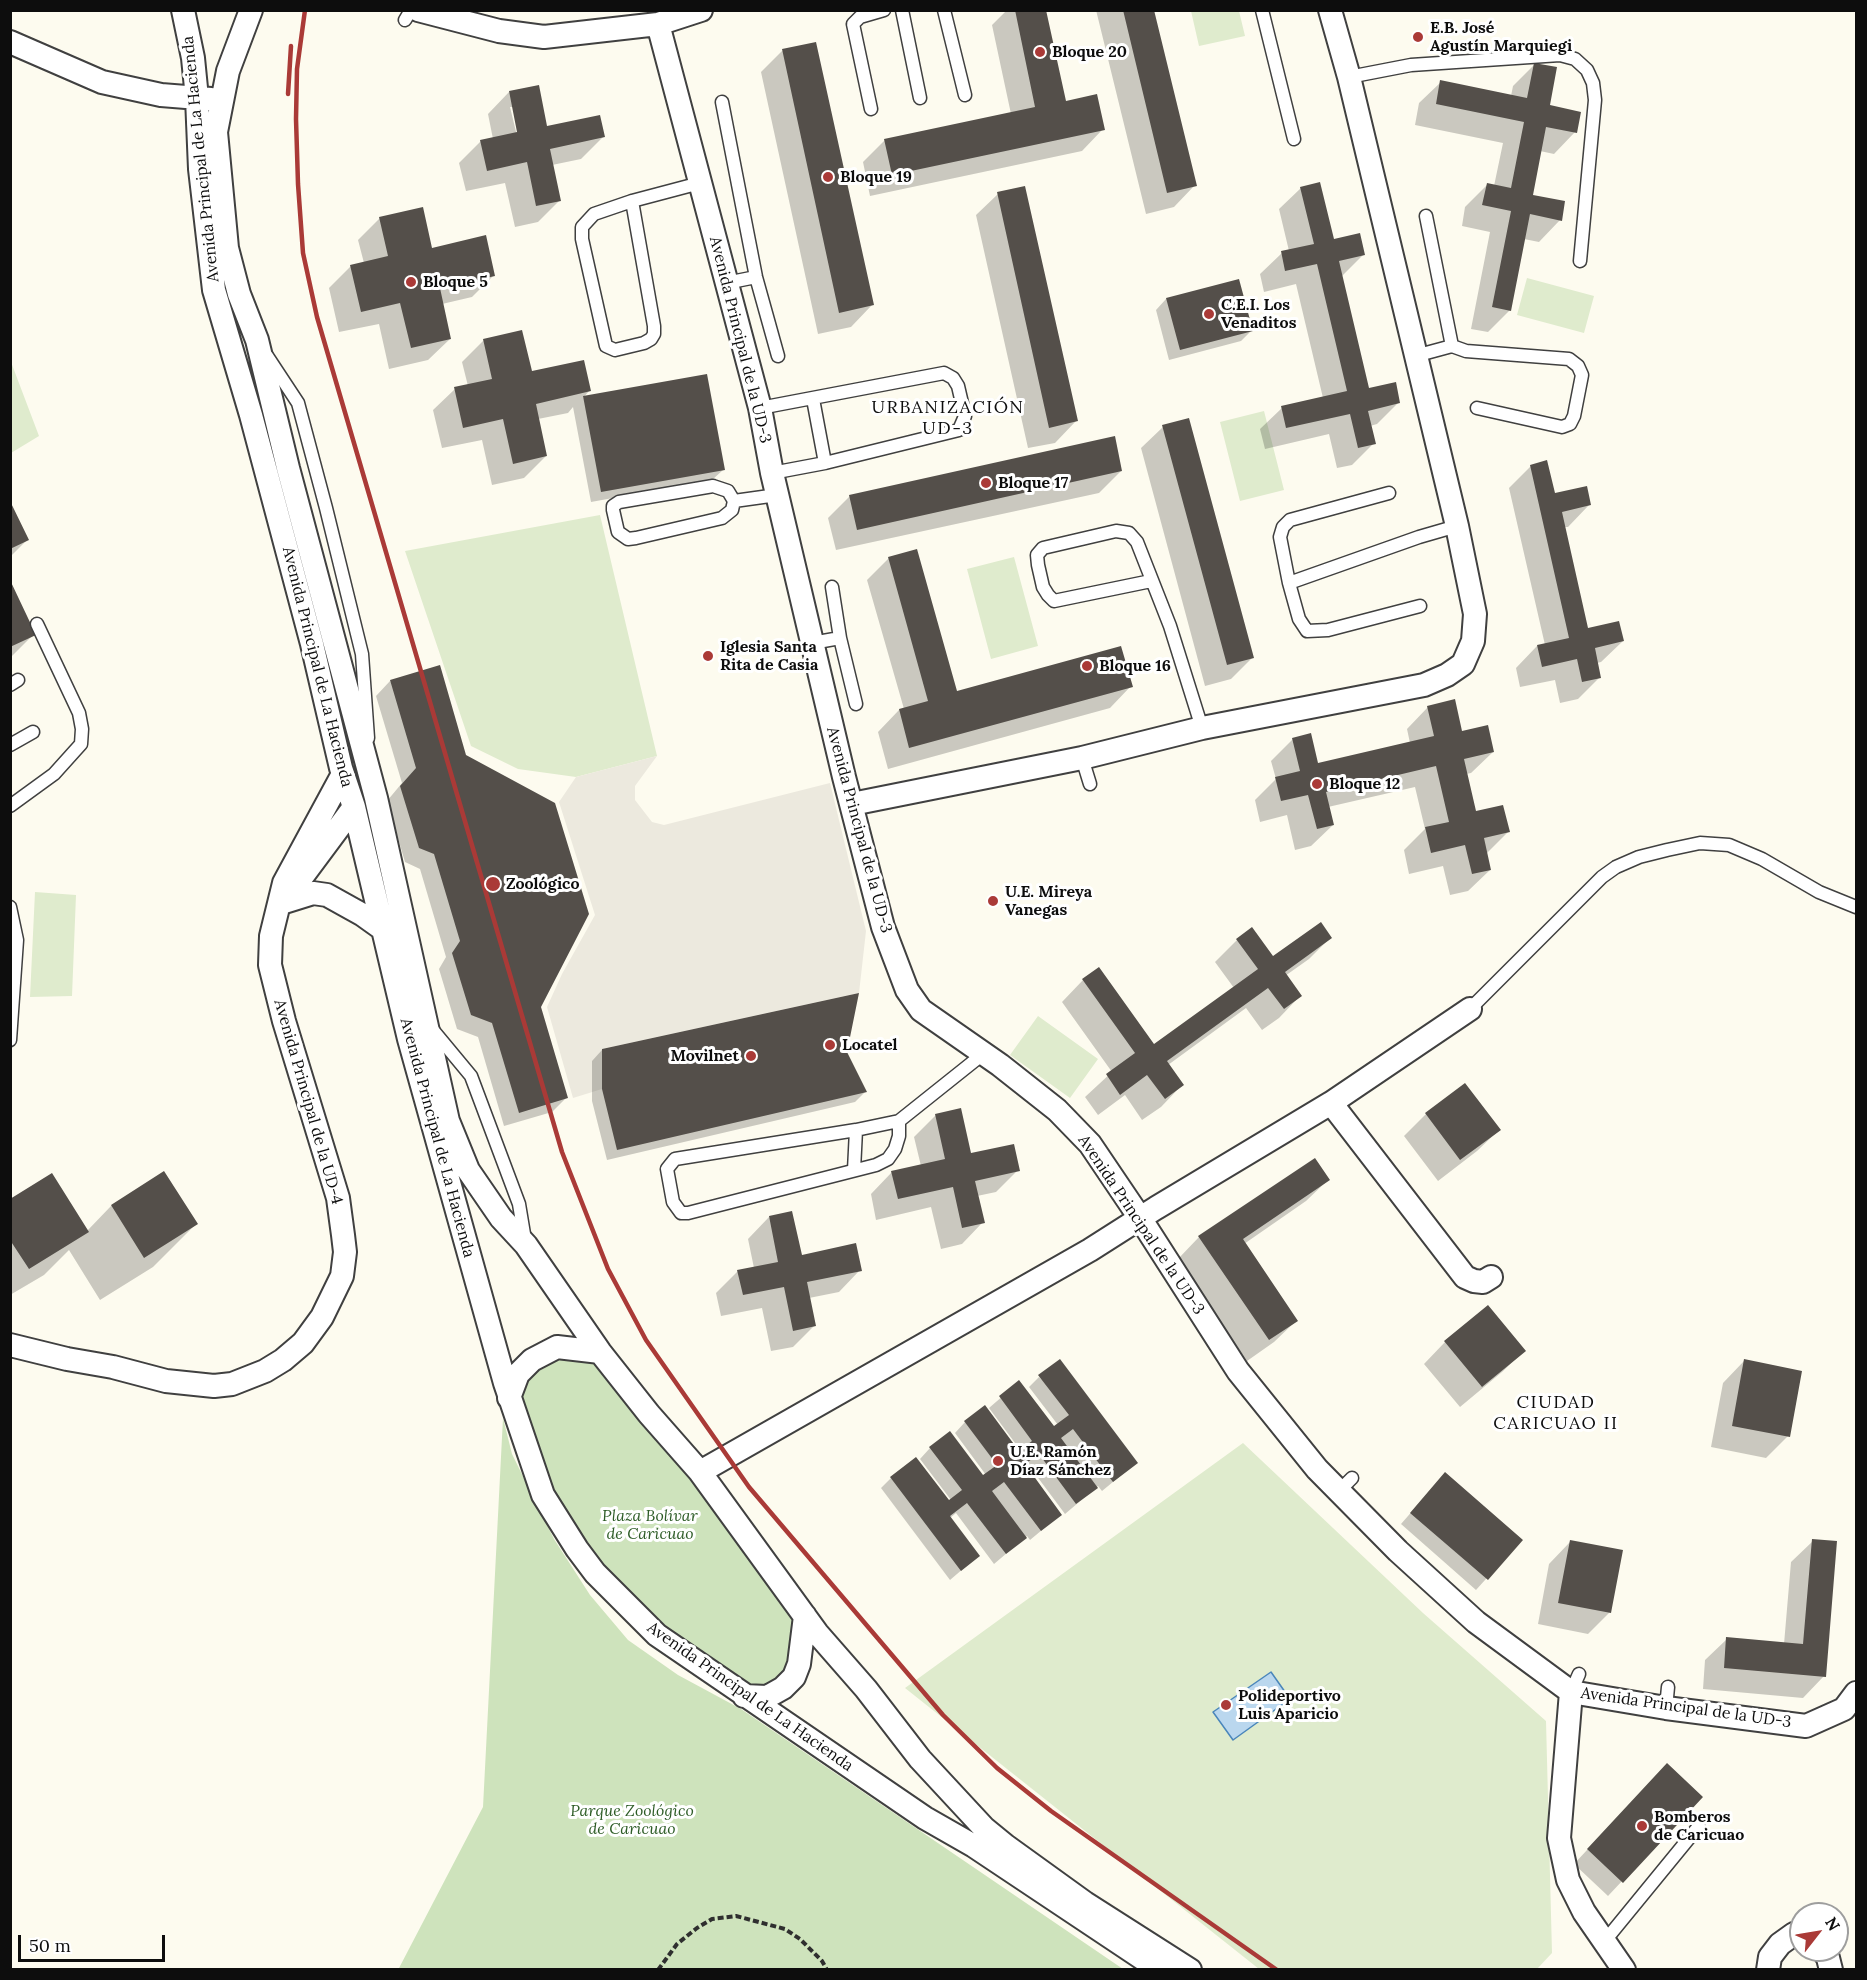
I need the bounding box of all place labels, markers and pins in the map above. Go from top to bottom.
place label: E.B. José Agustín Marquiegi [1430,18,1572,56]
marker: E.B. José Agustín Marquiegi [1411,30,1425,44]
place label: Bloque 20 [1052,42,1127,62]
marker: Bloque 20 [1033,45,1047,59]
place label: Bloque 19 [840,167,912,187]
marker: Bloque 19 [821,170,835,184]
place label: Bloque 5 [423,272,488,292]
marker: Bloque 5 [404,275,418,289]
place label: C.E.I. Los Venaditos [1221,295,1296,333]
marker: C.E.I. Los Venaditos [1202,307,1216,321]
place label: Bloque 17 [998,473,1068,493]
marker: Bloque 17 [979,476,993,490]
place label: Iglesia Santa Rita de Casia [720,637,818,675]
marker: Iglesia Santa Rita de Casia [701,649,715,663]
place label: Bloque 16 [1099,656,1171,676]
marker: Bloque 16 [1080,659,1094,673]
place label: Bloque 12 [1329,774,1400,794]
marker: Bloque 12 [1310,777,1324,791]
place label: Zoológico [506,874,579,894]
marker: Zoológico [484,875,502,893]
place label: U.E. Mireya Vanegas [1005,882,1092,920]
marker: U.E. Mireya Vanegas [986,894,1000,908]
place label: Locatel [842,1035,898,1055]
marker: Locatel [823,1038,837,1052]
place label: Movilnet [671,1046,739,1066]
marker: Movilnet [744,1049,758,1063]
place label: U.E. Ramón Díaz Sánchez [1010,1442,1111,1480]
marker: U.E. Ramón Díaz Sánchez [991,1454,1005,1468]
place label: Polideportivo Luis Aparicio [1238,1686,1341,1724]
marker: Polideportivo Luis Aparicio [1219,1698,1233,1712]
place label: Bomberos de Caricuao [1654,1807,1744,1845]
marker: Bomberos de Caricuao [1635,1819,1649,1833]

